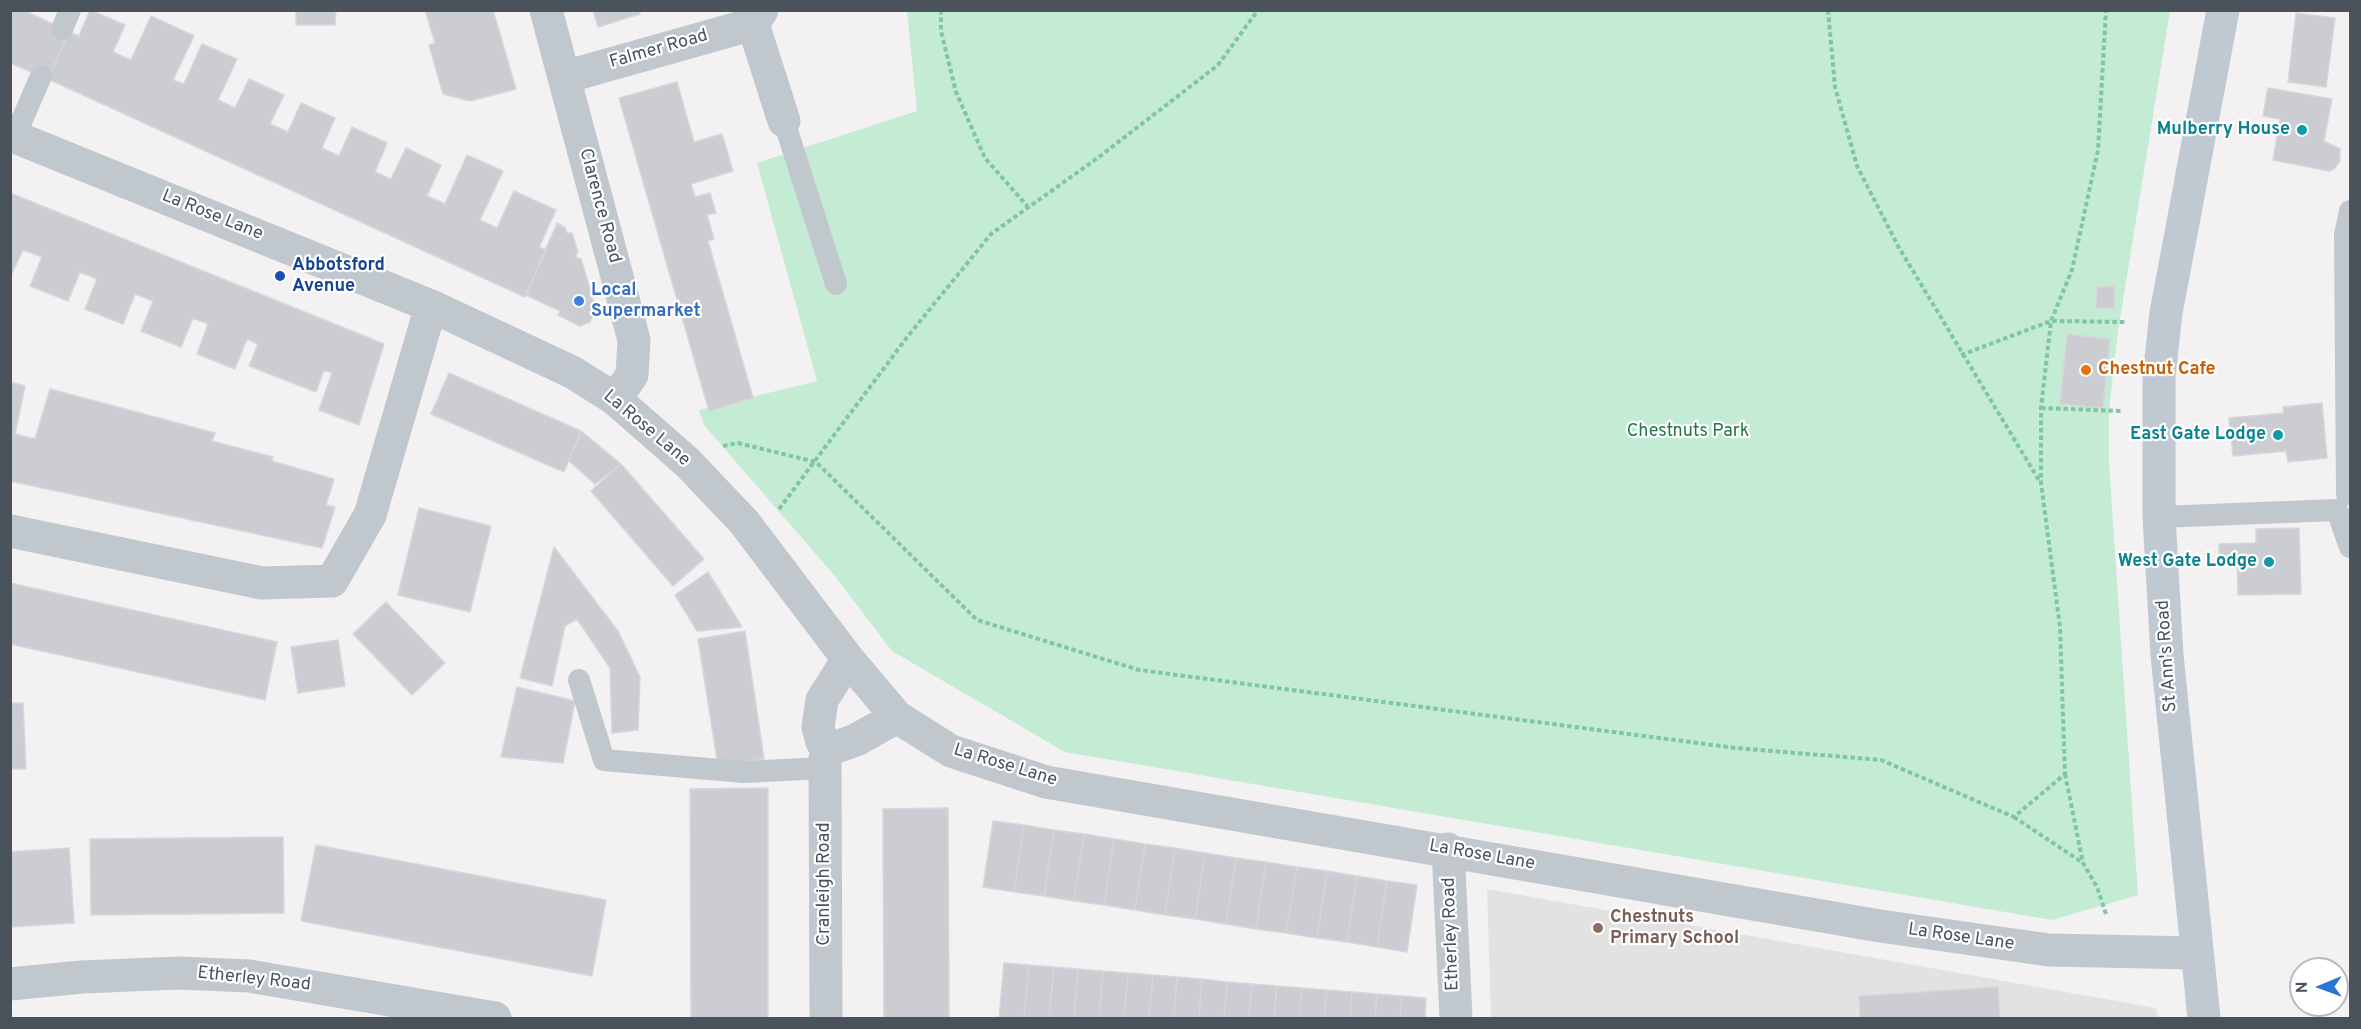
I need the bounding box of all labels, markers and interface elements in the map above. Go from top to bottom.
street label: Falmer Road [607,26,711,74]
place label: Mulberry House [2157,119,2290,141]
marker: Mulberry House [2295,123,2309,137]
street label: Clarence Road [573,146,625,266]
street label: La Rose Lane [158,186,266,246]
place label: Abbotsford Avenue [292,255,385,298]
marker: Abbotsford Avenue [273,269,287,283]
place label: Local Supermarket [591,280,701,322]
marker: Local Supermarket [572,294,586,308]
place label: Chestnut Cafe [2098,359,2216,381]
marker: Chestnut Cafe [2079,363,2093,377]
street label: La Rose Lane [598,386,694,472]
park label: Chestnuts Park [1627,421,1749,443]
place label: East Gate Lodge [2130,424,2266,446]
marker: East Gate Lodge [2271,428,2285,442]
place label: West Gate Lodge [2118,551,2257,573]
marker: West Gate Lodge [2262,555,2276,569]
street label: St Ann's Road [2153,599,2183,713]
street label: La Rose Lane [951,740,1059,792]
street label: Cranleigh Road [814,822,836,946]
street label: La Rose Lane [1427,836,1537,876]
street label: Etherley Road [1439,877,1465,991]
place label: Chestnuts Primary School [1610,907,1739,950]
street label: La Rose Lane [1906,920,2016,956]
marker: Chestnuts Primary School [1591,921,1605,935]
north arrow [2289,957,2349,1017]
street label: Etherley Road [196,963,312,997]
text: N [2293,981,2313,993]

